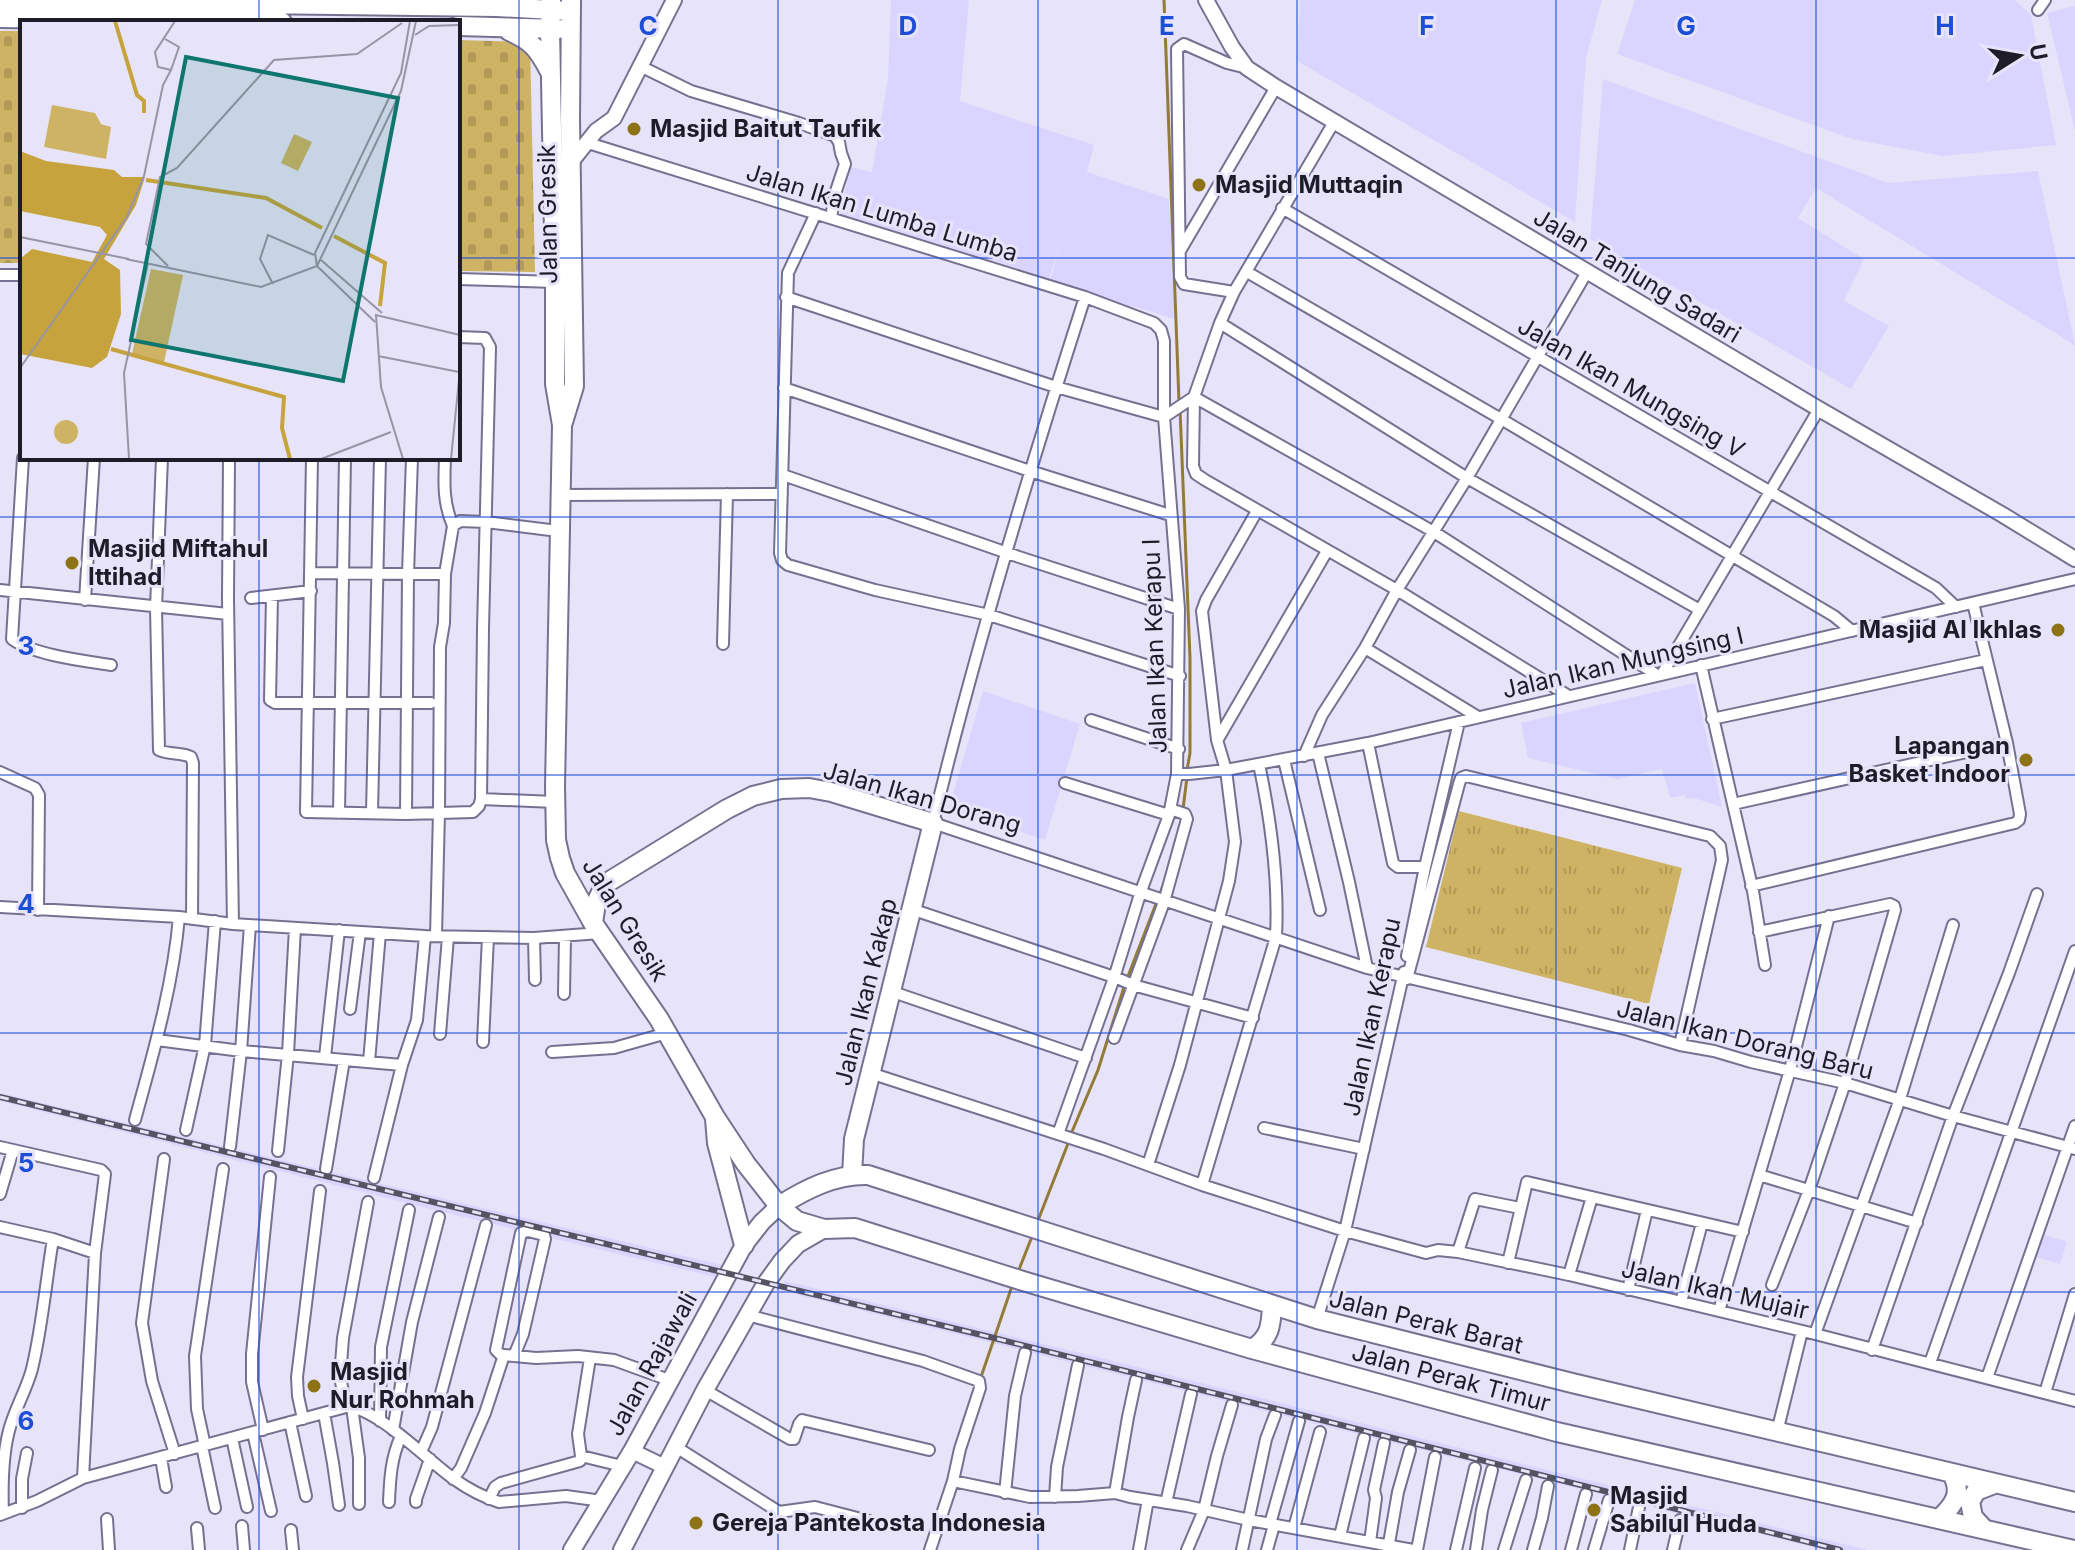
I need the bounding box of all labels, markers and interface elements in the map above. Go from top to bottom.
text: C [638,10,658,41]
text: D [899,10,917,41]
text: E [1159,10,1175,41]
text: F [1419,10,1435,41]
text: G [1676,10,1696,41]
text: H [1935,10,1955,41]
north arrow [1979,16,2059,96]
inset map [20,20,460,460]
text: U [2024,42,2053,63]
place label: Masjid Baitut Taufik [650,114,881,143]
marker: Masjid Baitut Taufik [625,120,643,138]
street label: Jalan Gresik [532,144,563,284]
street label: Jalan Ikan Lumba Lumba [743,157,1021,268]
place label: Masjid Muttaqin [1215,170,1403,199]
marker: Masjid Muttaqin [1190,176,1208,194]
street label: Jalan Tanjung Sadari [1528,202,1746,349]
street label: Jalan Ikan Mungsing V [1513,311,1750,464]
place label: Masjid Miftahul Ittihad [88,534,268,591]
street label: Jalan Ikan Kerapu I [1136,538,1173,754]
marker: Masjid Miftahul Ittihad [63,554,81,572]
place label: Masjid Al Ikhlas [1859,615,2042,644]
street label: Jalan Ikan Mungsing I [1499,621,1746,704]
marker: Masjid Al Ikhlas [2049,621,2067,639]
text: 3 [18,630,34,661]
place label: Lapangan Basket Indoor [1849,731,2010,788]
marker: Lapangan Basket Indoor [2017,751,2035,769]
street label: Jalan Ikan Dorang [820,755,1024,840]
street label: Jalan Gresik [576,853,675,987]
text: 4 [17,888,35,919]
street label: Jalan Ikan Kakap [828,895,903,1089]
street label: Jalan Ikan Kerapu [1336,915,1407,1119]
street label: Jalan Ikan Dorang Baru [1614,994,1877,1085]
text: 5 [18,1147,34,1178]
street label: Jalan Ikan Mujair [1619,1254,1812,1325]
street label: Jalan Perak Barat [1326,1283,1526,1360]
street label: Jalan Rajawali [600,1287,703,1441]
street label: Jalan Perak Timur [1349,1337,1554,1418]
place label: Masjid Nur Rohmah [330,1357,475,1414]
marker: Masjid Nur Rohmah [305,1377,323,1395]
text: 6 [18,1405,34,1436]
place label: Masjid Sabilul Huda [1610,1481,1757,1538]
marker: Masjid Sabilul Huda [1585,1501,1603,1519]
place label: Gereja Pantekosta Indonesia [712,1508,1046,1537]
marker: Gereja Pantekosta Indonesia [687,1514,705,1532]

